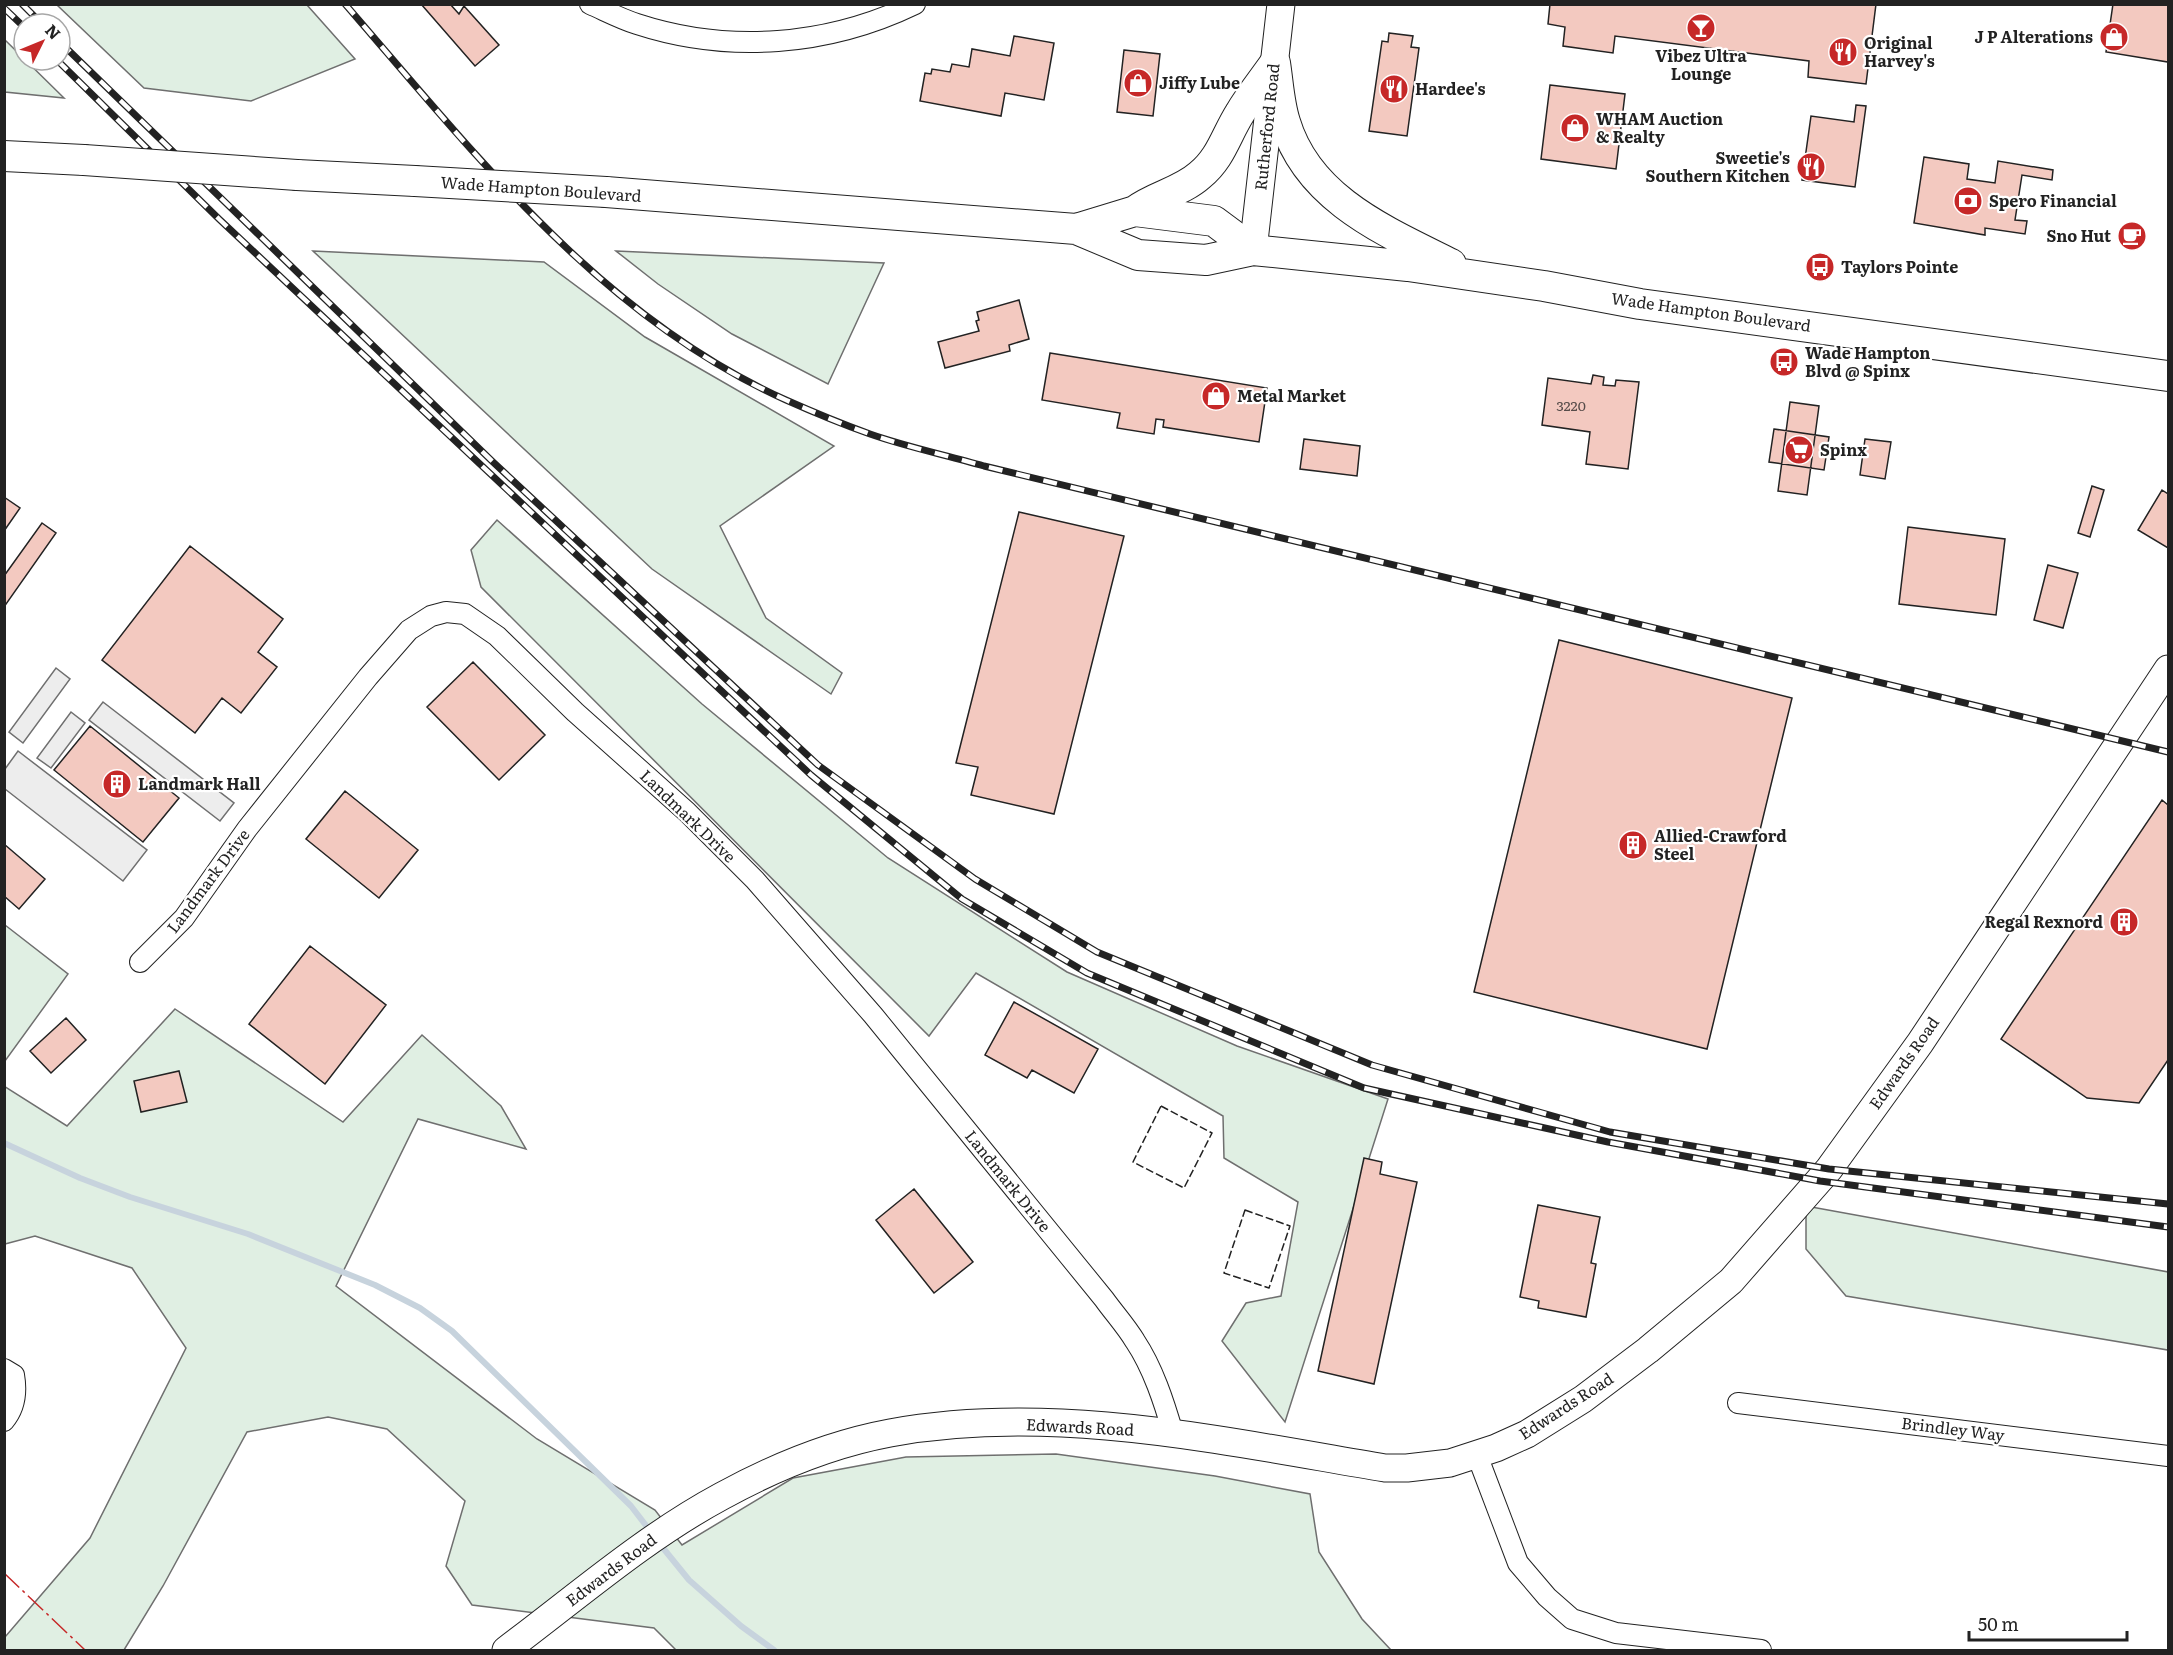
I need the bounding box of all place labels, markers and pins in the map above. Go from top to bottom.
bar icon: Vibez Ultra Lounge [1685,12,1717,44]
shop icon: J P Alterations [2098,21,2130,53]
place label: J P Alterations [1974,24,2093,48]
place label: Original Harvey's [1864,30,1935,72]
restaurant icon: Original Harvey's [1827,36,1859,68]
place label: Vibez Ultra Lounge [1655,43,1747,85]
shop icon: Jiffy Lube [1122,67,1154,99]
place label: Jiffy Lube [1159,70,1240,94]
restaurant icon: Hardee's [1378,73,1410,105]
place label: Hardee's [1415,76,1486,100]
place label: WHAM Auction & Realty [1596,106,1723,148]
shop icon: WHAM Auction & Realty [1559,112,1591,144]
place label: Sweetie's Southern Kitchen [1646,145,1790,187]
restaurant icon: Sweetie's Southern Kitchen [1795,151,1827,183]
bank icon: Spero Financial [1952,185,1984,217]
place label: Spero Financial [1989,188,2117,212]
cafe icon: Sno Hut [2116,220,2148,252]
place label: Sno Hut [2046,223,2111,247]
bus stop icon: Taylors Pointe [1804,251,1836,283]
place label: Taylors Pointe [1841,254,1958,278]
place label: Wade Hampton Blvd @ Spinx [1805,340,1930,382]
bus stop icon: Wade Hampton Blvd @ Spinx [1768,346,1800,378]
shop icon: Metal Market [1200,380,1232,412]
place label: Metal Market [1237,383,1346,407]
supermarket icon: Spinx [1783,434,1815,466]
place label: Spinx [1820,437,1867,461]
building icon: Landmark Hall [101,768,133,800]
place label: Landmark Hall [138,771,261,795]
place label: Allied-Crawford Steel [1654,823,1787,865]
building icon: Allied-Crawford Steel [1617,829,1649,861]
building icon: Regal Rexnord [2108,906,2140,938]
place label: Regal Rexnord [1984,909,2103,933]

